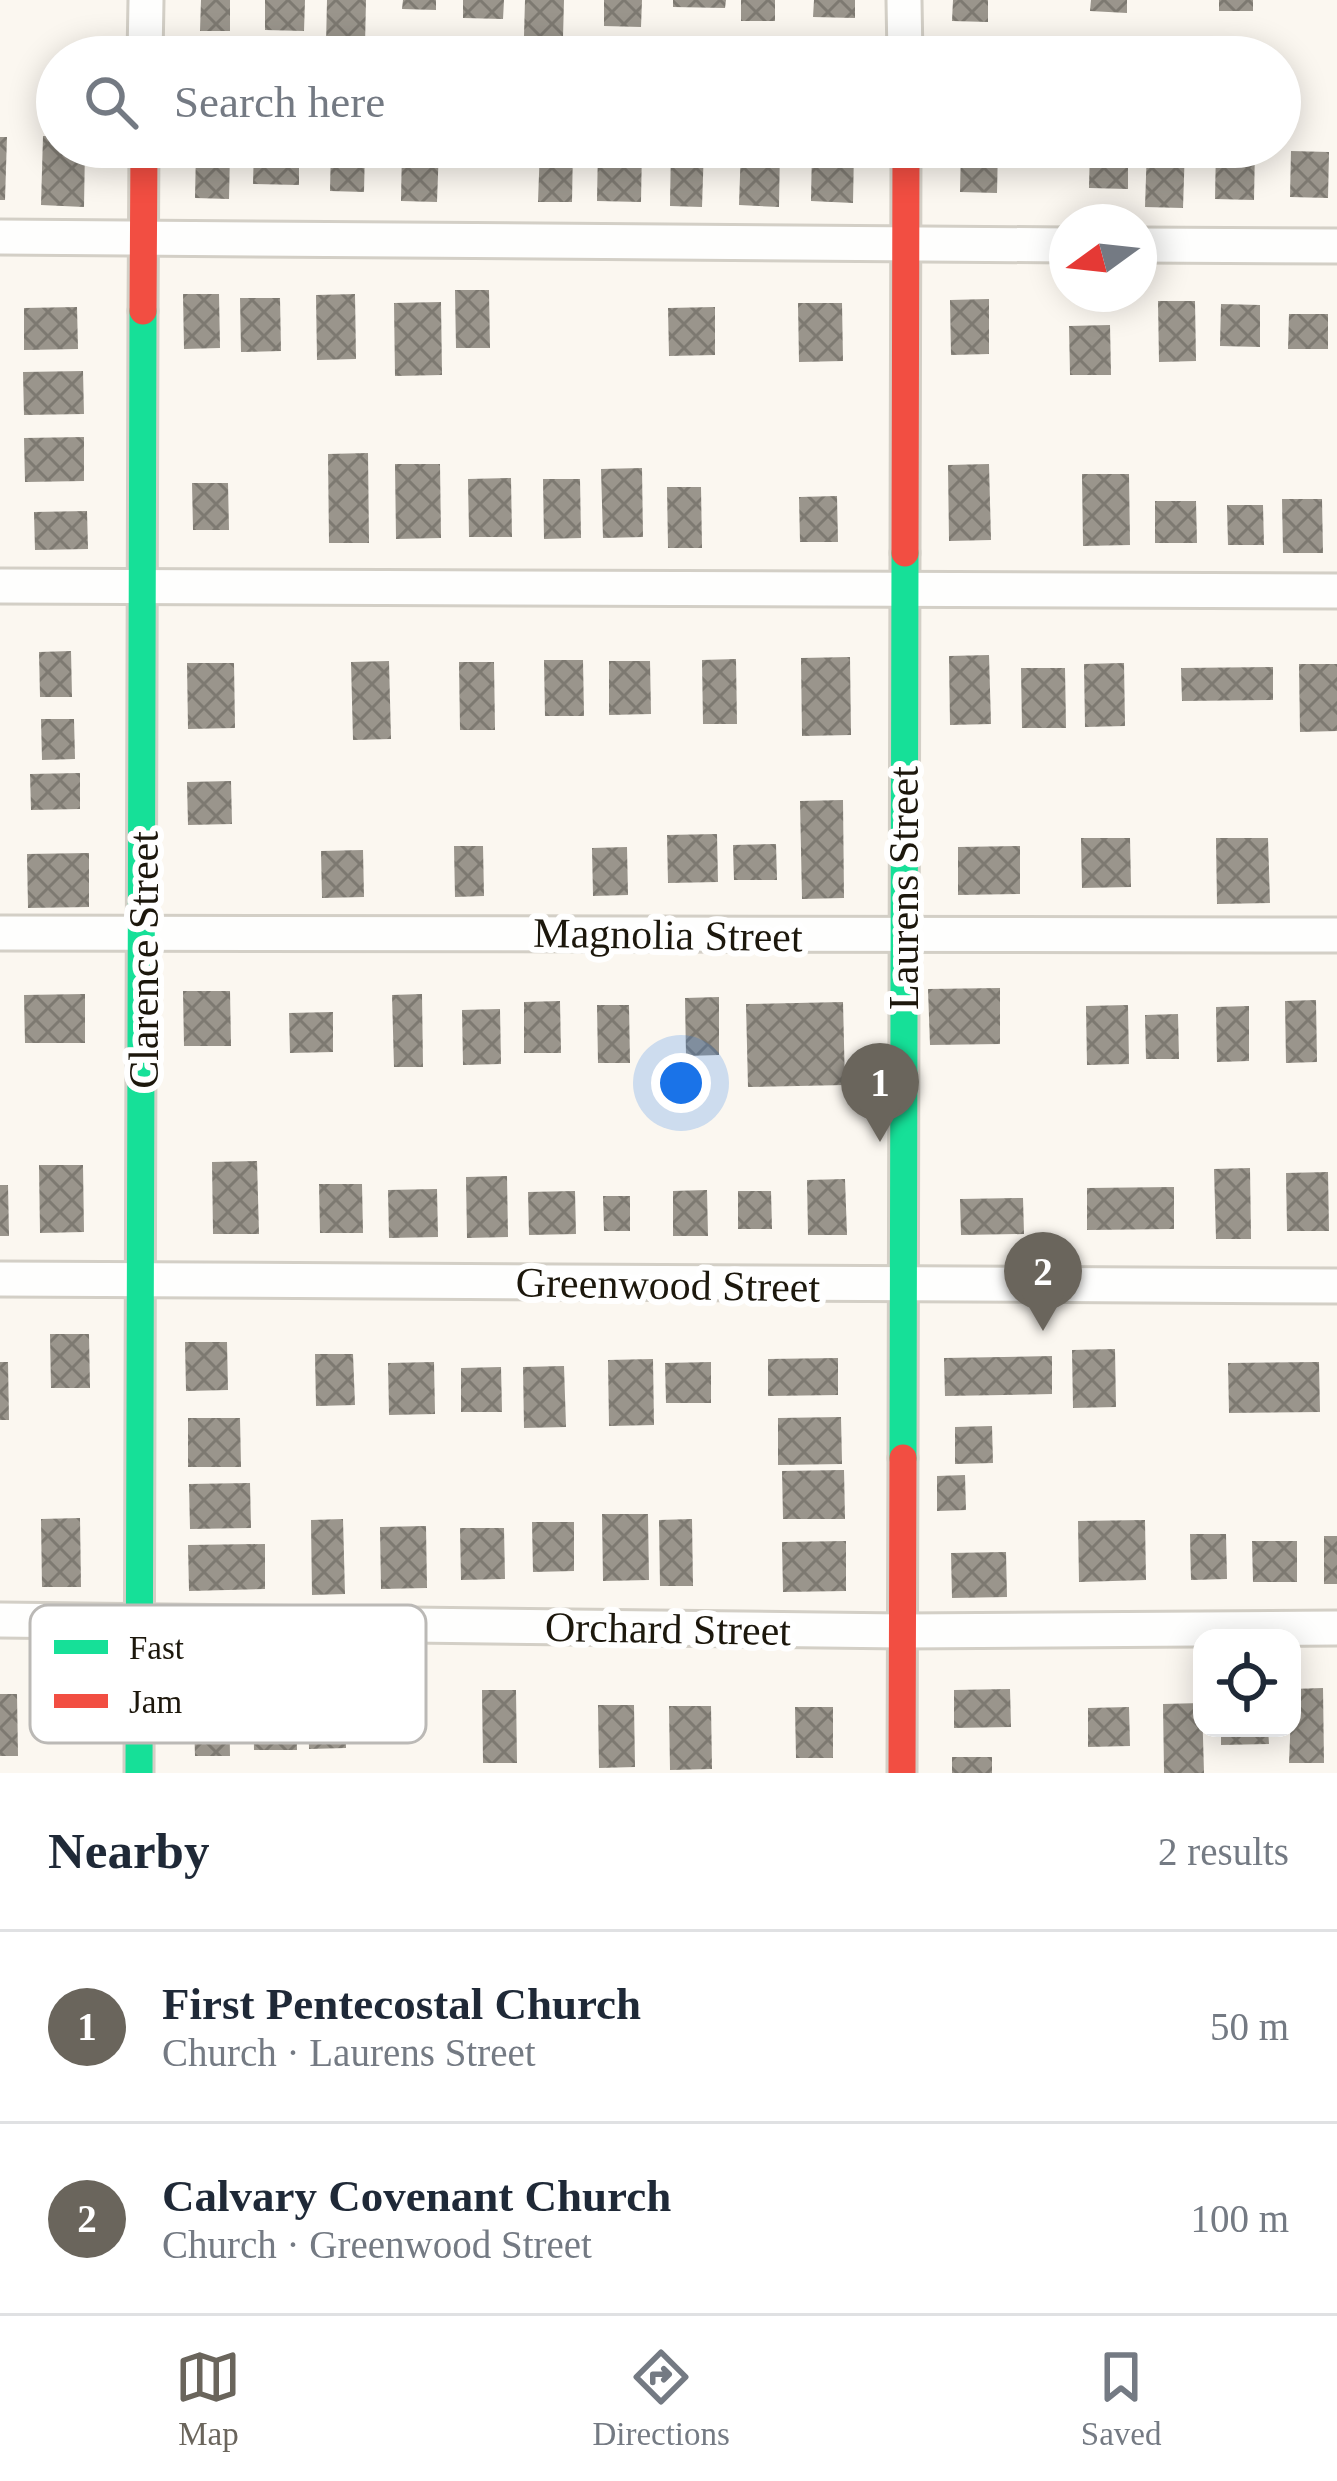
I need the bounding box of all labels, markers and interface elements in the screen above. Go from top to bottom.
search box [36,36,1301,168]
icon: search [78,69,144,135]
text: Search here [174,77,385,127]
north arrow [1049,204,1157,312]
street label: Laurens Street [881,766,927,1010]
street label: Clarence Street [121,831,167,1089]
street label: Magnolia Street [533,910,803,960]
pin: 1 [841,1043,919,1142]
your location [651,1053,711,1113]
pin: 2 [1004,1232,1082,1331]
street label: Greenwood Street [515,1259,821,1311]
street label: Orchard Street [545,1604,792,1654]
legend [30,1605,426,1743]
map controls [1193,1629,1301,1737]
button: locate [1193,1629,1301,1737]
text: Fast [129,1630,184,1666]
text: Jam [129,1684,182,1720]
text: Nearby [48,1823,209,1879]
text: 2 results [1158,1830,1289,1873]
text: First Pentecostal Church [162,1979,641,2029]
text: 1 [77,2005,97,2048]
text: 50 m [1210,2005,1289,2048]
text: Church · Laurens Street [162,2031,536,2074]
text: Calvary Covenant Church [162,2171,671,2221]
text: 2 [77,2197,97,2240]
text: 100 m [1190,2197,1289,2240]
text: Church · Greenwood Street [162,2223,592,2266]
tab: Map [175,2344,241,2453]
tab: Directions [592,2344,730,2453]
tab: Saved [1081,2344,1162,2453]

